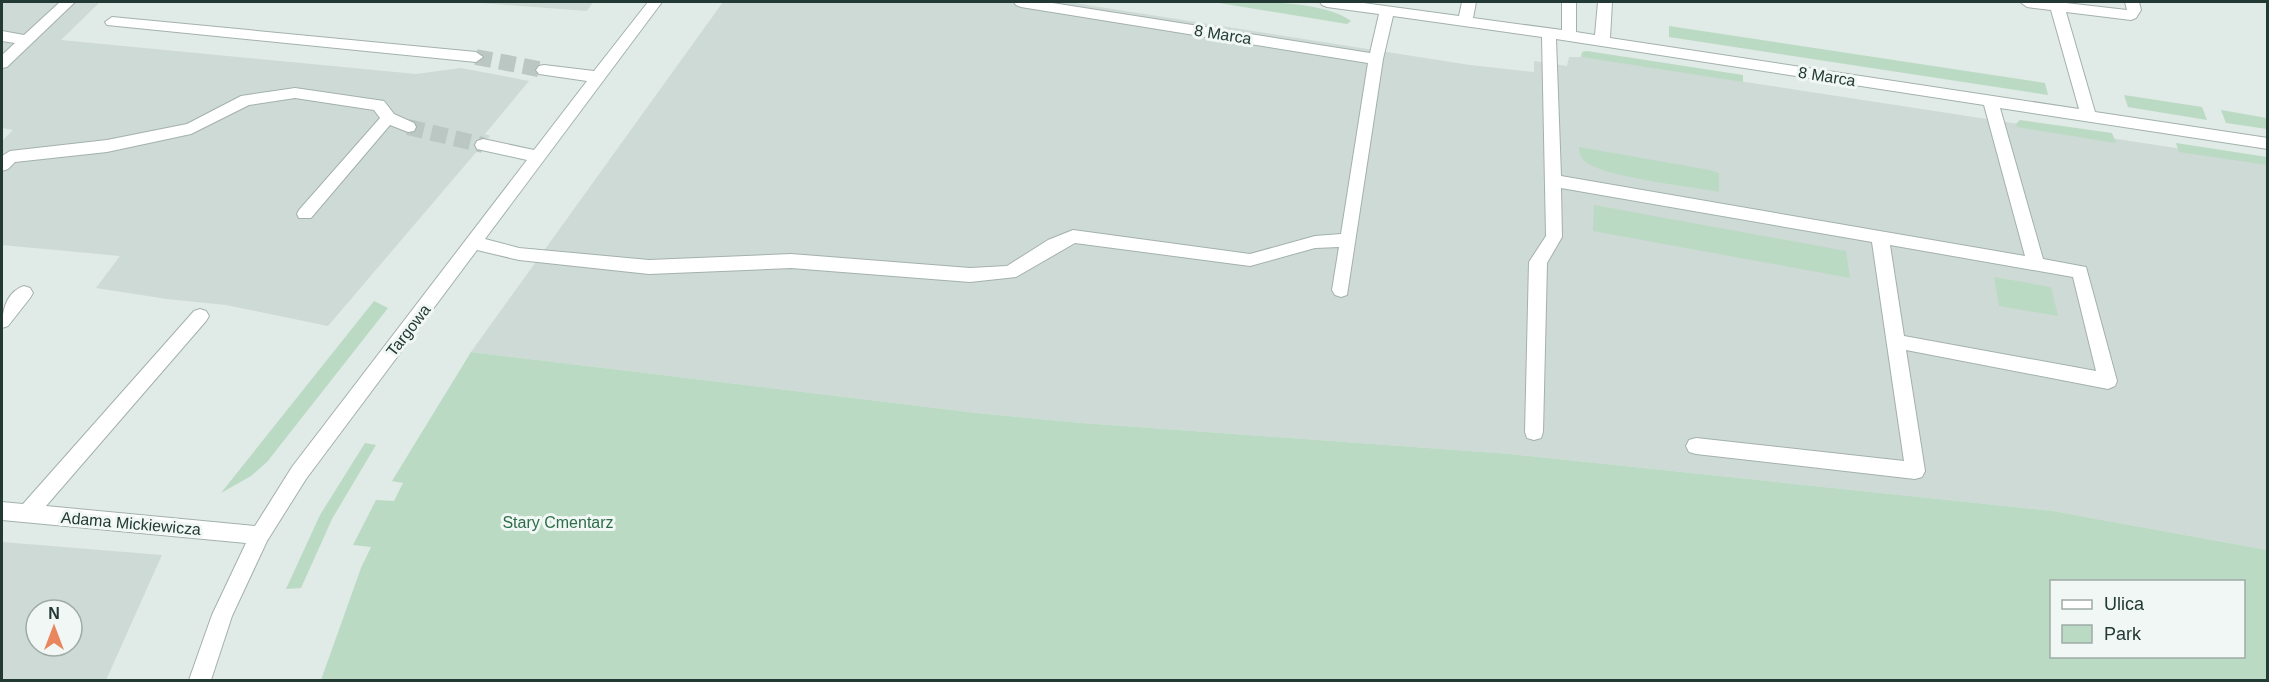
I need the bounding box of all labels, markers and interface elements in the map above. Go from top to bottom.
street label: 8 Marca [1193,22,1253,47]
street label: 8 Marca [1797,64,1857,89]
street label: Targowa [383,301,434,359]
street label: Adama Mickiewicza [60,509,202,538]
park label: Stary Cmentarz [502,514,614,531]
legend [2050,580,2245,658]
text: Ulica [2104,594,2145,614]
north arrow [24,598,84,658]
text: N [48,605,60,622]
text: Park [2104,624,2142,644]

